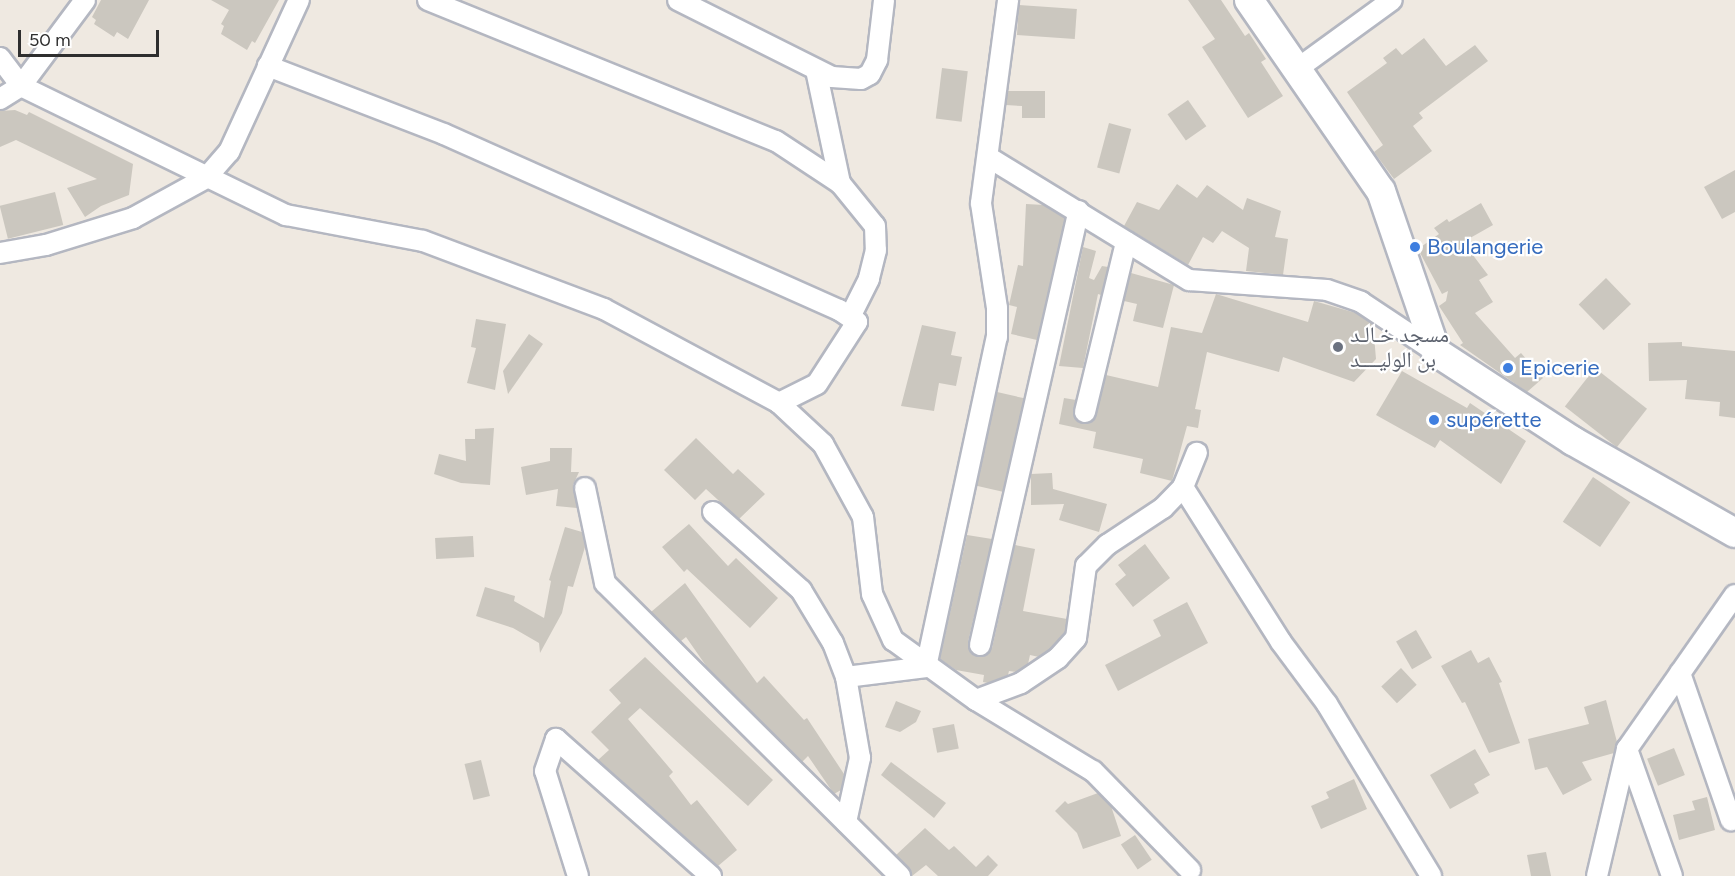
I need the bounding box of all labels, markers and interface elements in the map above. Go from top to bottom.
scale bar [21,18,162,56]
text: 50 m [29,29,71,51]
place label: Boulangerie [1427,234,1543,260]
marker: Boulangerie [1408,240,1422,254]
place label: مسجد خـالـد بن الوليــــد [1350,321,1449,372]
marker: مسجد خـالـد بن الوليــــد [1331,340,1345,354]
place label: Epicerie [1520,355,1600,381]
marker: Epicerie [1501,361,1515,375]
place label: supérette [1446,407,1542,433]
marker: supérette [1427,413,1441,427]

